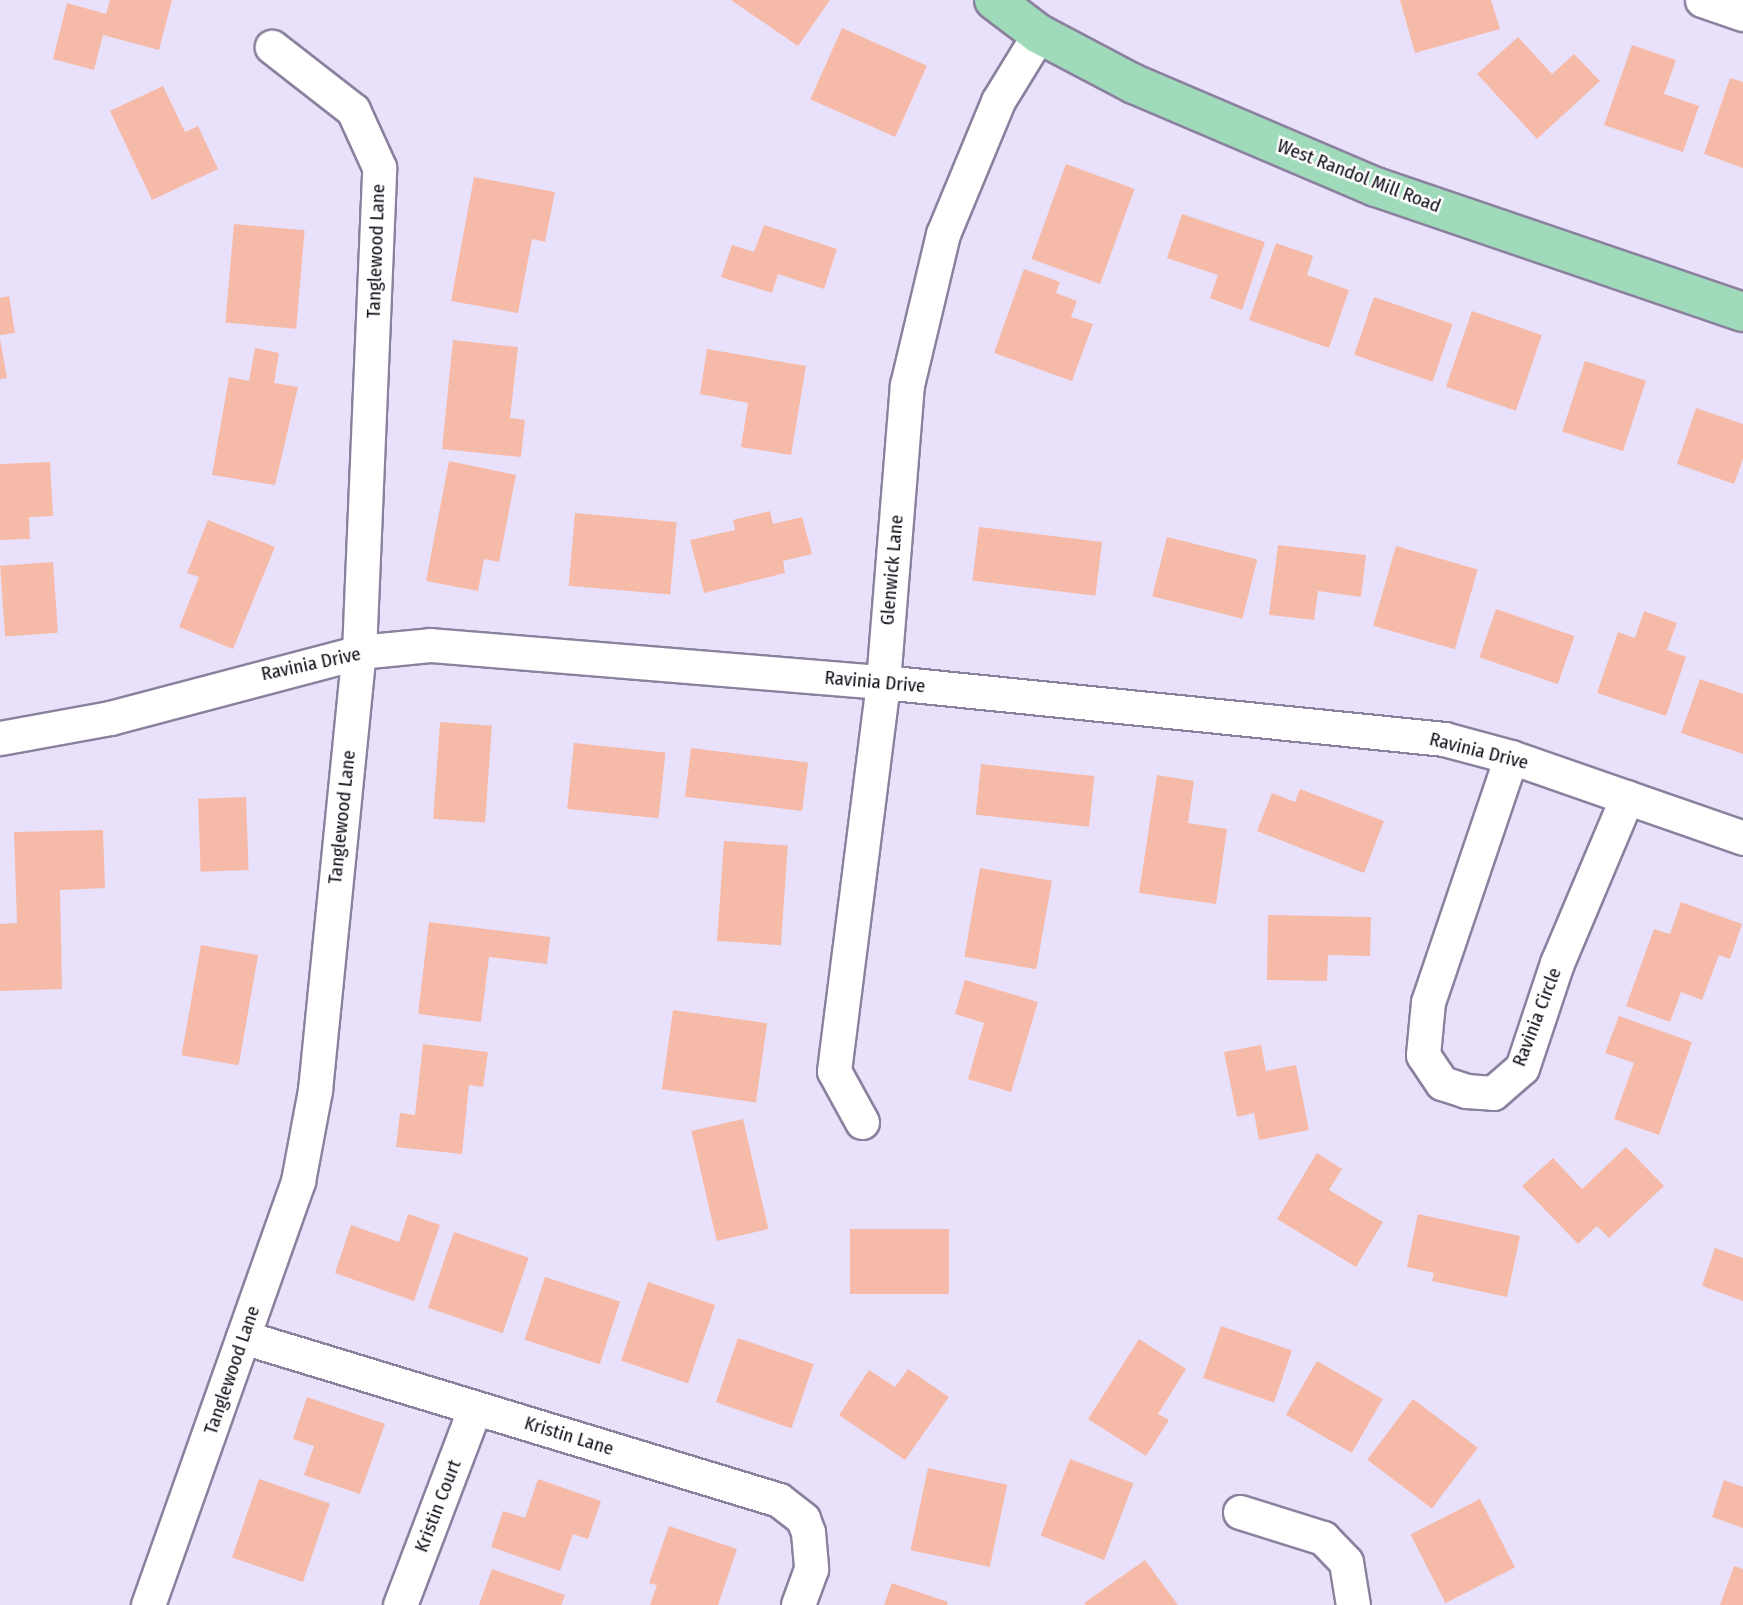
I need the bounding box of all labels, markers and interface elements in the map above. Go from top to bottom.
street label: West Randol Mill Road [1274,134,1444,218]
street label: Tanglewood Lane [362,183,390,319]
street label: Glenwick Lane [876,514,908,626]
street label: Ravinia Drive [259,642,363,686]
street label: Ravinia Drive [824,666,926,698]
street label: Ravinia Drive [1427,728,1531,774]
street label: Tanglewood Lane [324,749,360,885]
street label: Ravinia Circle [1508,964,1566,1070]
street label: Tanglewood Lane [199,1303,265,1437]
street label: Kristin Lane [522,1412,616,1460]
street label: Kristin Court [410,1457,466,1555]

